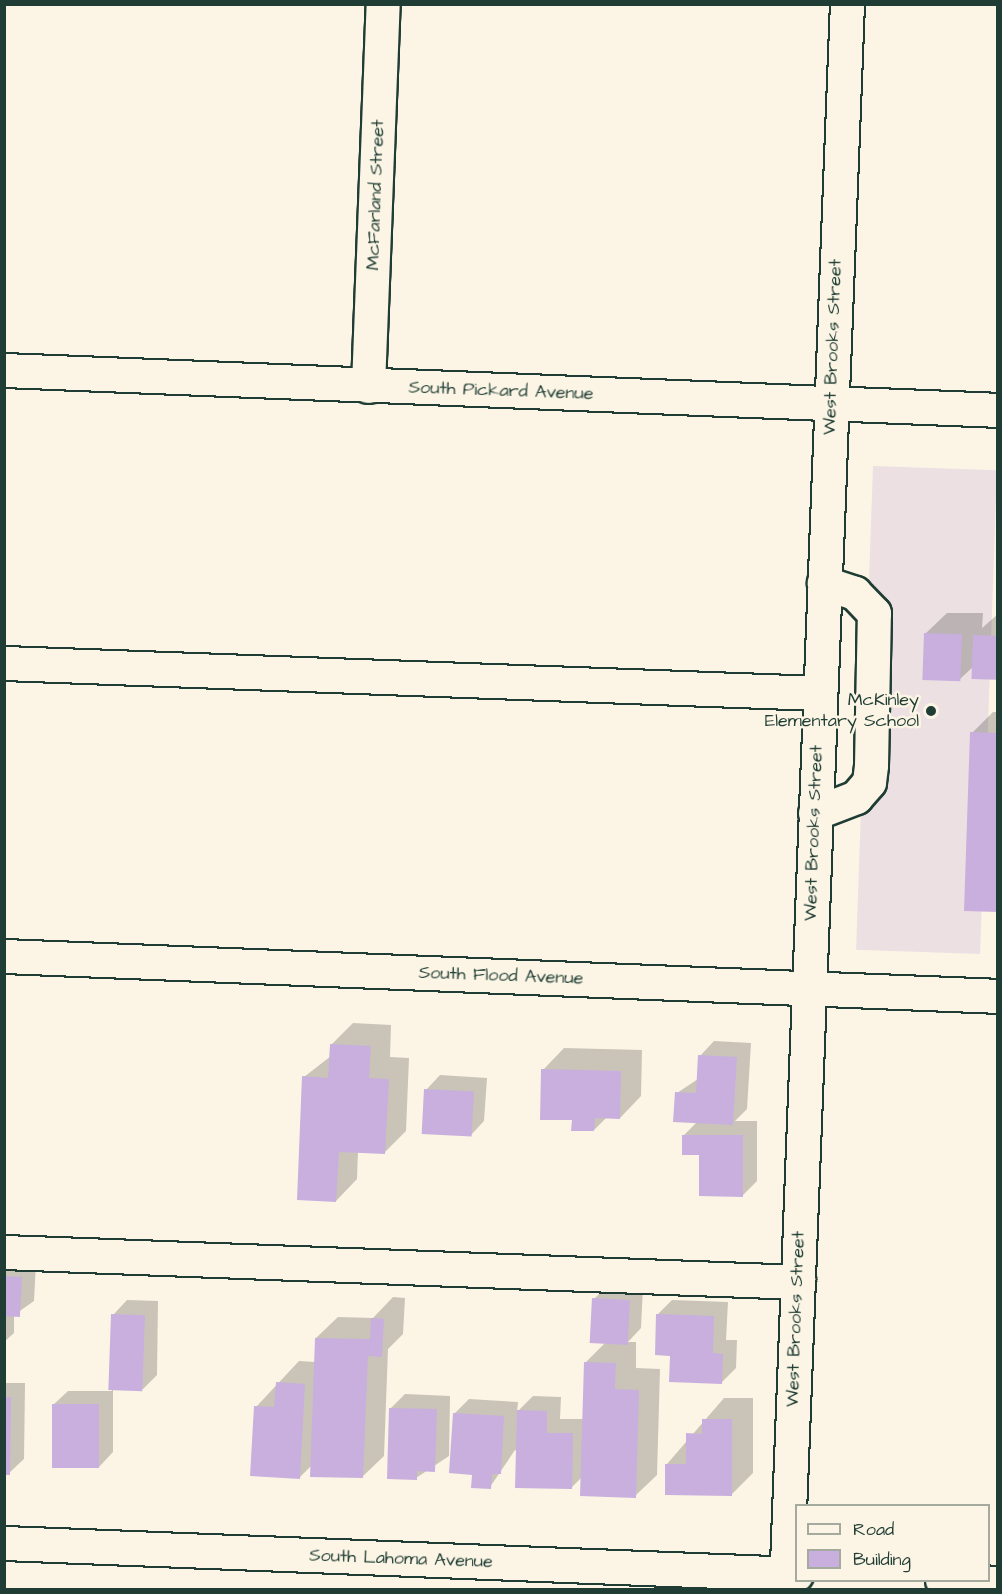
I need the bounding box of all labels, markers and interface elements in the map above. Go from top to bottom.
street label: McFarland Street [363,119,389,271]
street label: West Brooks Street [819,259,847,435]
street label: South Pickard Avenue [408,377,594,405]
place label: McKinley Elementary School [765,690,919,732]
marker: McKinley Elementary School [924,704,938,718]
street label: West Brooks Street [800,745,828,921]
street label: South Flood Avenue [418,962,584,990]
street label: West Brooks Street [782,1231,810,1407]
legend [795,1504,990,1582]
text: Road [853,1517,894,1542]
street label: South Lahoma Avenue [309,1545,493,1573]
text: Building [853,1547,911,1572]

